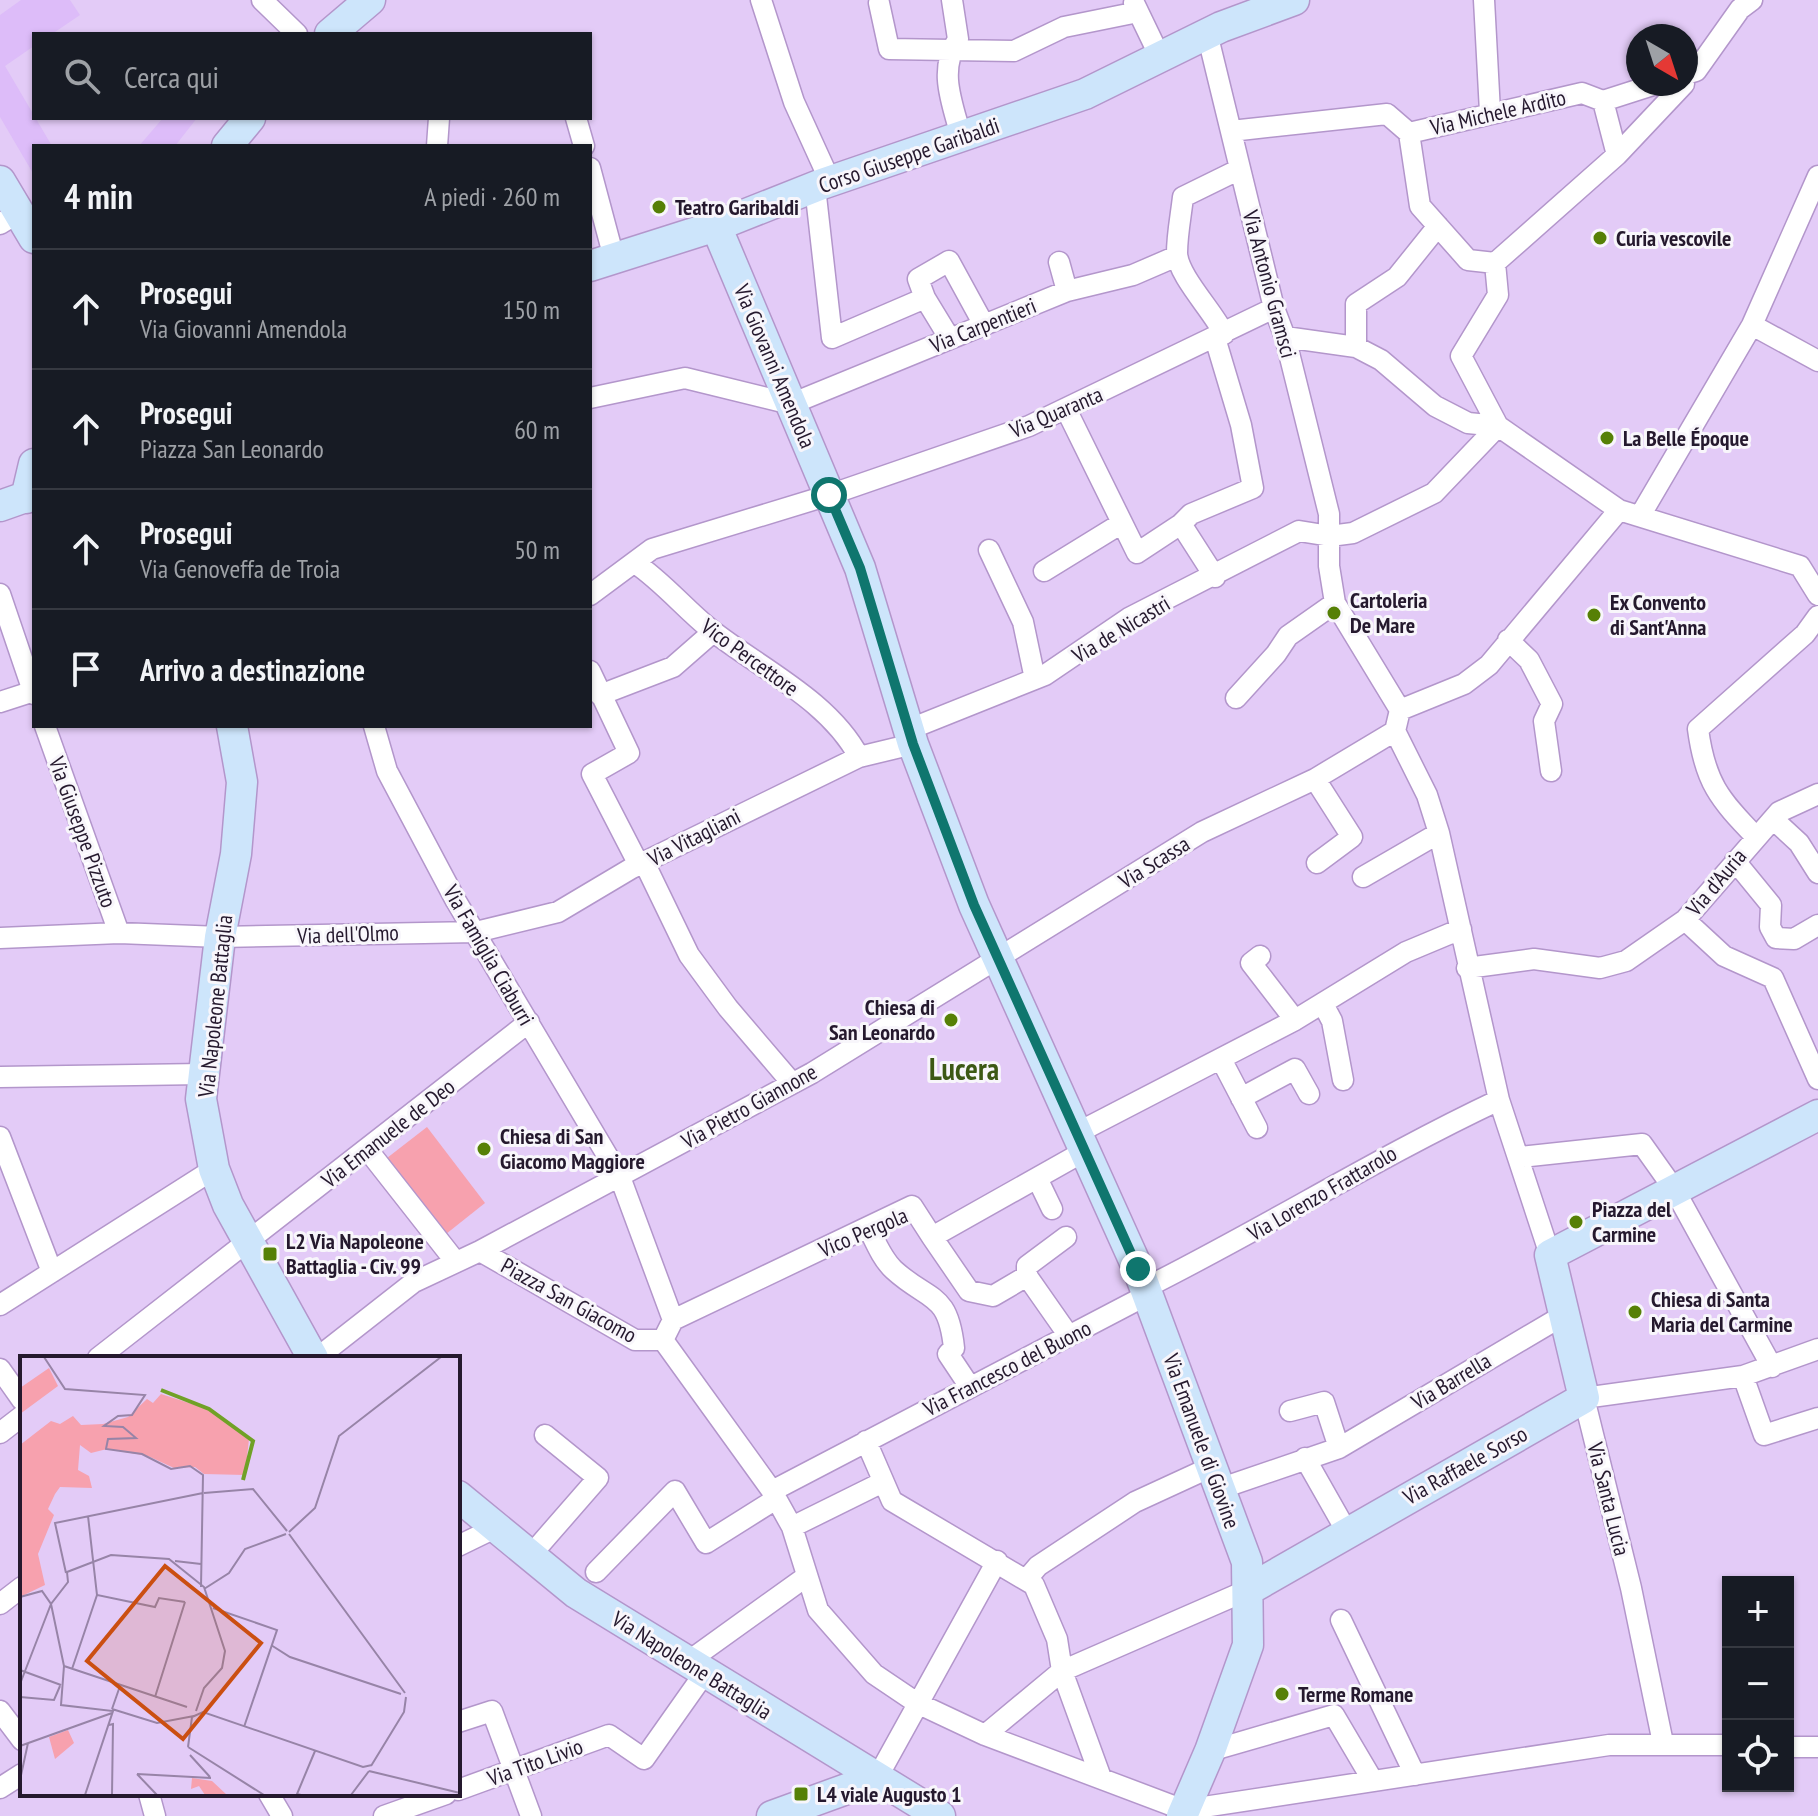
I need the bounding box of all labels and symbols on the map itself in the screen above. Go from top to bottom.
north arrow [1626,24,1698,96]
street label: Via Michele Ardito [1427,83,1568,141]
street label: Corso Giuseppe Garibaldi [815,111,1003,199]
place label: Teatro Garibaldi [675,193,799,221]
marker: Teatro Garibaldi [650,198,668,216]
street label: Via Antonio Gramsci [1237,206,1303,361]
place label: Curia vescovile [1616,224,1732,252]
marker: Curia vescovile [1591,229,1609,247]
street label: Via Giovanni Amendola [727,279,822,452]
street label: Via Carpentieri [925,291,1040,359]
street label: Via Quaranta [1004,380,1107,444]
place label: La Belle Époque [1623,424,1749,452]
marker: La Belle Époque [1598,429,1616,447]
route start [811,477,847,513]
place label: Cartoleria De Mare [1350,586,1427,639]
place label: Ex Convento di Sant'Anna [1610,588,1706,641]
street label: Via de Nicastri [1066,589,1175,670]
marker: Cartoleria De Mare [1325,604,1343,622]
marker: Ex Convento di Sant'Anna [1585,606,1603,624]
street label: Vico Percettore [695,612,804,702]
street label: Via Giuseppe Pizzuto [42,752,123,911]
street label: Via Vitagliani [642,802,745,873]
street label: Via Scassa [1113,829,1195,895]
street label: Via d'Auria [1679,843,1752,922]
street label: Via Famiglia Ciaburri [437,879,541,1030]
street label: Via Napoleone Battaglia [191,913,239,1100]
street label: Via dell'Olmo [296,918,399,950]
place label: Chiesa di San Leonardo [829,993,935,1046]
marker: Chiesa di San Leonardo [942,1011,960,1029]
district label: Lucera [929,1049,999,1088]
street label: Via Pietro Giannone [676,1057,822,1155]
street label: Via Emanuele de Deo [315,1072,460,1194]
place label: Chiesa di San Giacomo Maggiore [500,1122,645,1175]
street label: Via Lorenzo Frattarolo [1242,1139,1402,1248]
marker: Chiesa di San Giacomo Maggiore [475,1140,493,1158]
place label: Piazza del Carmine [1592,1195,1672,1248]
street label: Vico Pergola [813,1201,912,1264]
marker: Piazza del Carmine [1567,1213,1585,1231]
place label: L2 Via Napoleone Battaglia - Civ. 99 [286,1227,424,1280]
marker: L2 Via Napoleone Battaglia - Civ. 99 [261,1245,279,1263]
street label: Piazza San Giacomo [496,1251,642,1349]
route end [1120,1251,1156,1287]
place label: Chiesa di Santa Maria del Carmine [1651,1285,1793,1338]
marker: Chiesa di Santa Maria del Carmine [1626,1303,1644,1321]
street label: Via Francesco del Buono [918,1314,1096,1423]
street label: Via Barrella [1405,1346,1496,1416]
street label: Via Emanuele di Giovine [1157,1349,1247,1532]
inset map [20,1356,460,1796]
street label: Via Raffaele Sorso [1397,1419,1532,1511]
street label: Via Santa Lucia [1581,1439,1637,1558]
street label: Via Napoleone Battaglia [606,1604,777,1725]
place label: Terme Romane [1298,1680,1413,1708]
marker: Terme Romane [1273,1685,1291,1703]
street label: Via Tito Livio [483,1732,586,1792]
place label: L4 viale Augusto 1 [817,1780,962,1808]
marker: L4 viale Augusto 1 [792,1785,810,1803]

